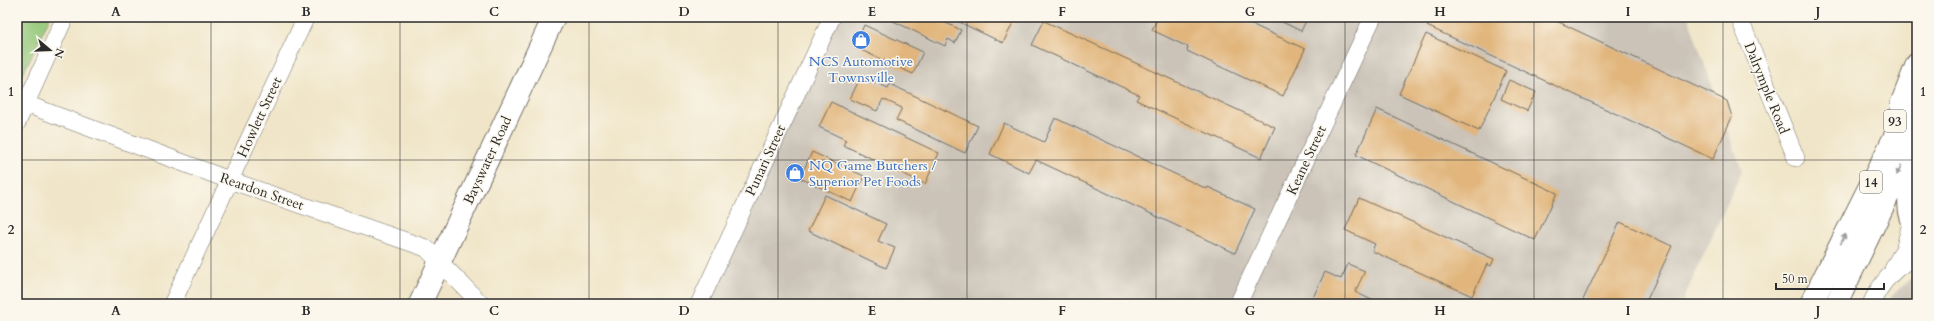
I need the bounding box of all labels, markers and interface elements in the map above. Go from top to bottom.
text: A [111,3,121,21]
text: B [301,3,311,21]
text: C [489,3,499,21]
text: D [678,3,690,21]
text: E [868,3,876,21]
text: F [1058,3,1066,21]
text: G [1245,3,1256,21]
text: H [1434,3,1446,21]
text: I [1625,3,1631,21]
text: J [1814,3,1821,21]
shop icon: NCS Automotive Townsville [850,29,872,51]
north arrow [30,30,70,70]
street label: Dalrymple Road [1740,40,1794,137]
text: N [50,46,68,60]
place label: NCS Automotive Townsville [809,52,913,87]
street label: Howlett Street [233,73,287,161]
text: 1 [8,83,14,101]
text: 1 [1920,83,1926,101]
road number: 93 [1884,110,1906,132]
street label: Bayswater Road [459,113,516,207]
street label: Punari Street [741,121,790,199]
street label: Keane Street [1282,122,1331,198]
place label: NQ Game Butchers / Superior Pet Foods [809,156,936,191]
shop icon: NQ Game Butchers / Superior Pet Foods [784,162,806,184]
one-way arrow [1896,164,1902,176]
street label: Reardon Street [217,168,307,215]
road number: 14 [1860,171,1882,193]
text: 2 [8,221,15,239]
text: 2 [1920,221,1927,239]
one-way arrow [1840,233,1846,245]
scale bar [1776,265,1884,291]
text: 50 m [1782,271,1809,287]
text: A [111,302,121,320]
text: B [301,302,311,320]
text: C [489,302,499,320]
text: D [678,302,690,320]
text: E [868,302,876,320]
text: F [1058,302,1066,320]
text: G [1245,302,1256,320]
text: H [1434,302,1446,320]
text: I [1625,302,1631,320]
text: J [1814,302,1821,320]

